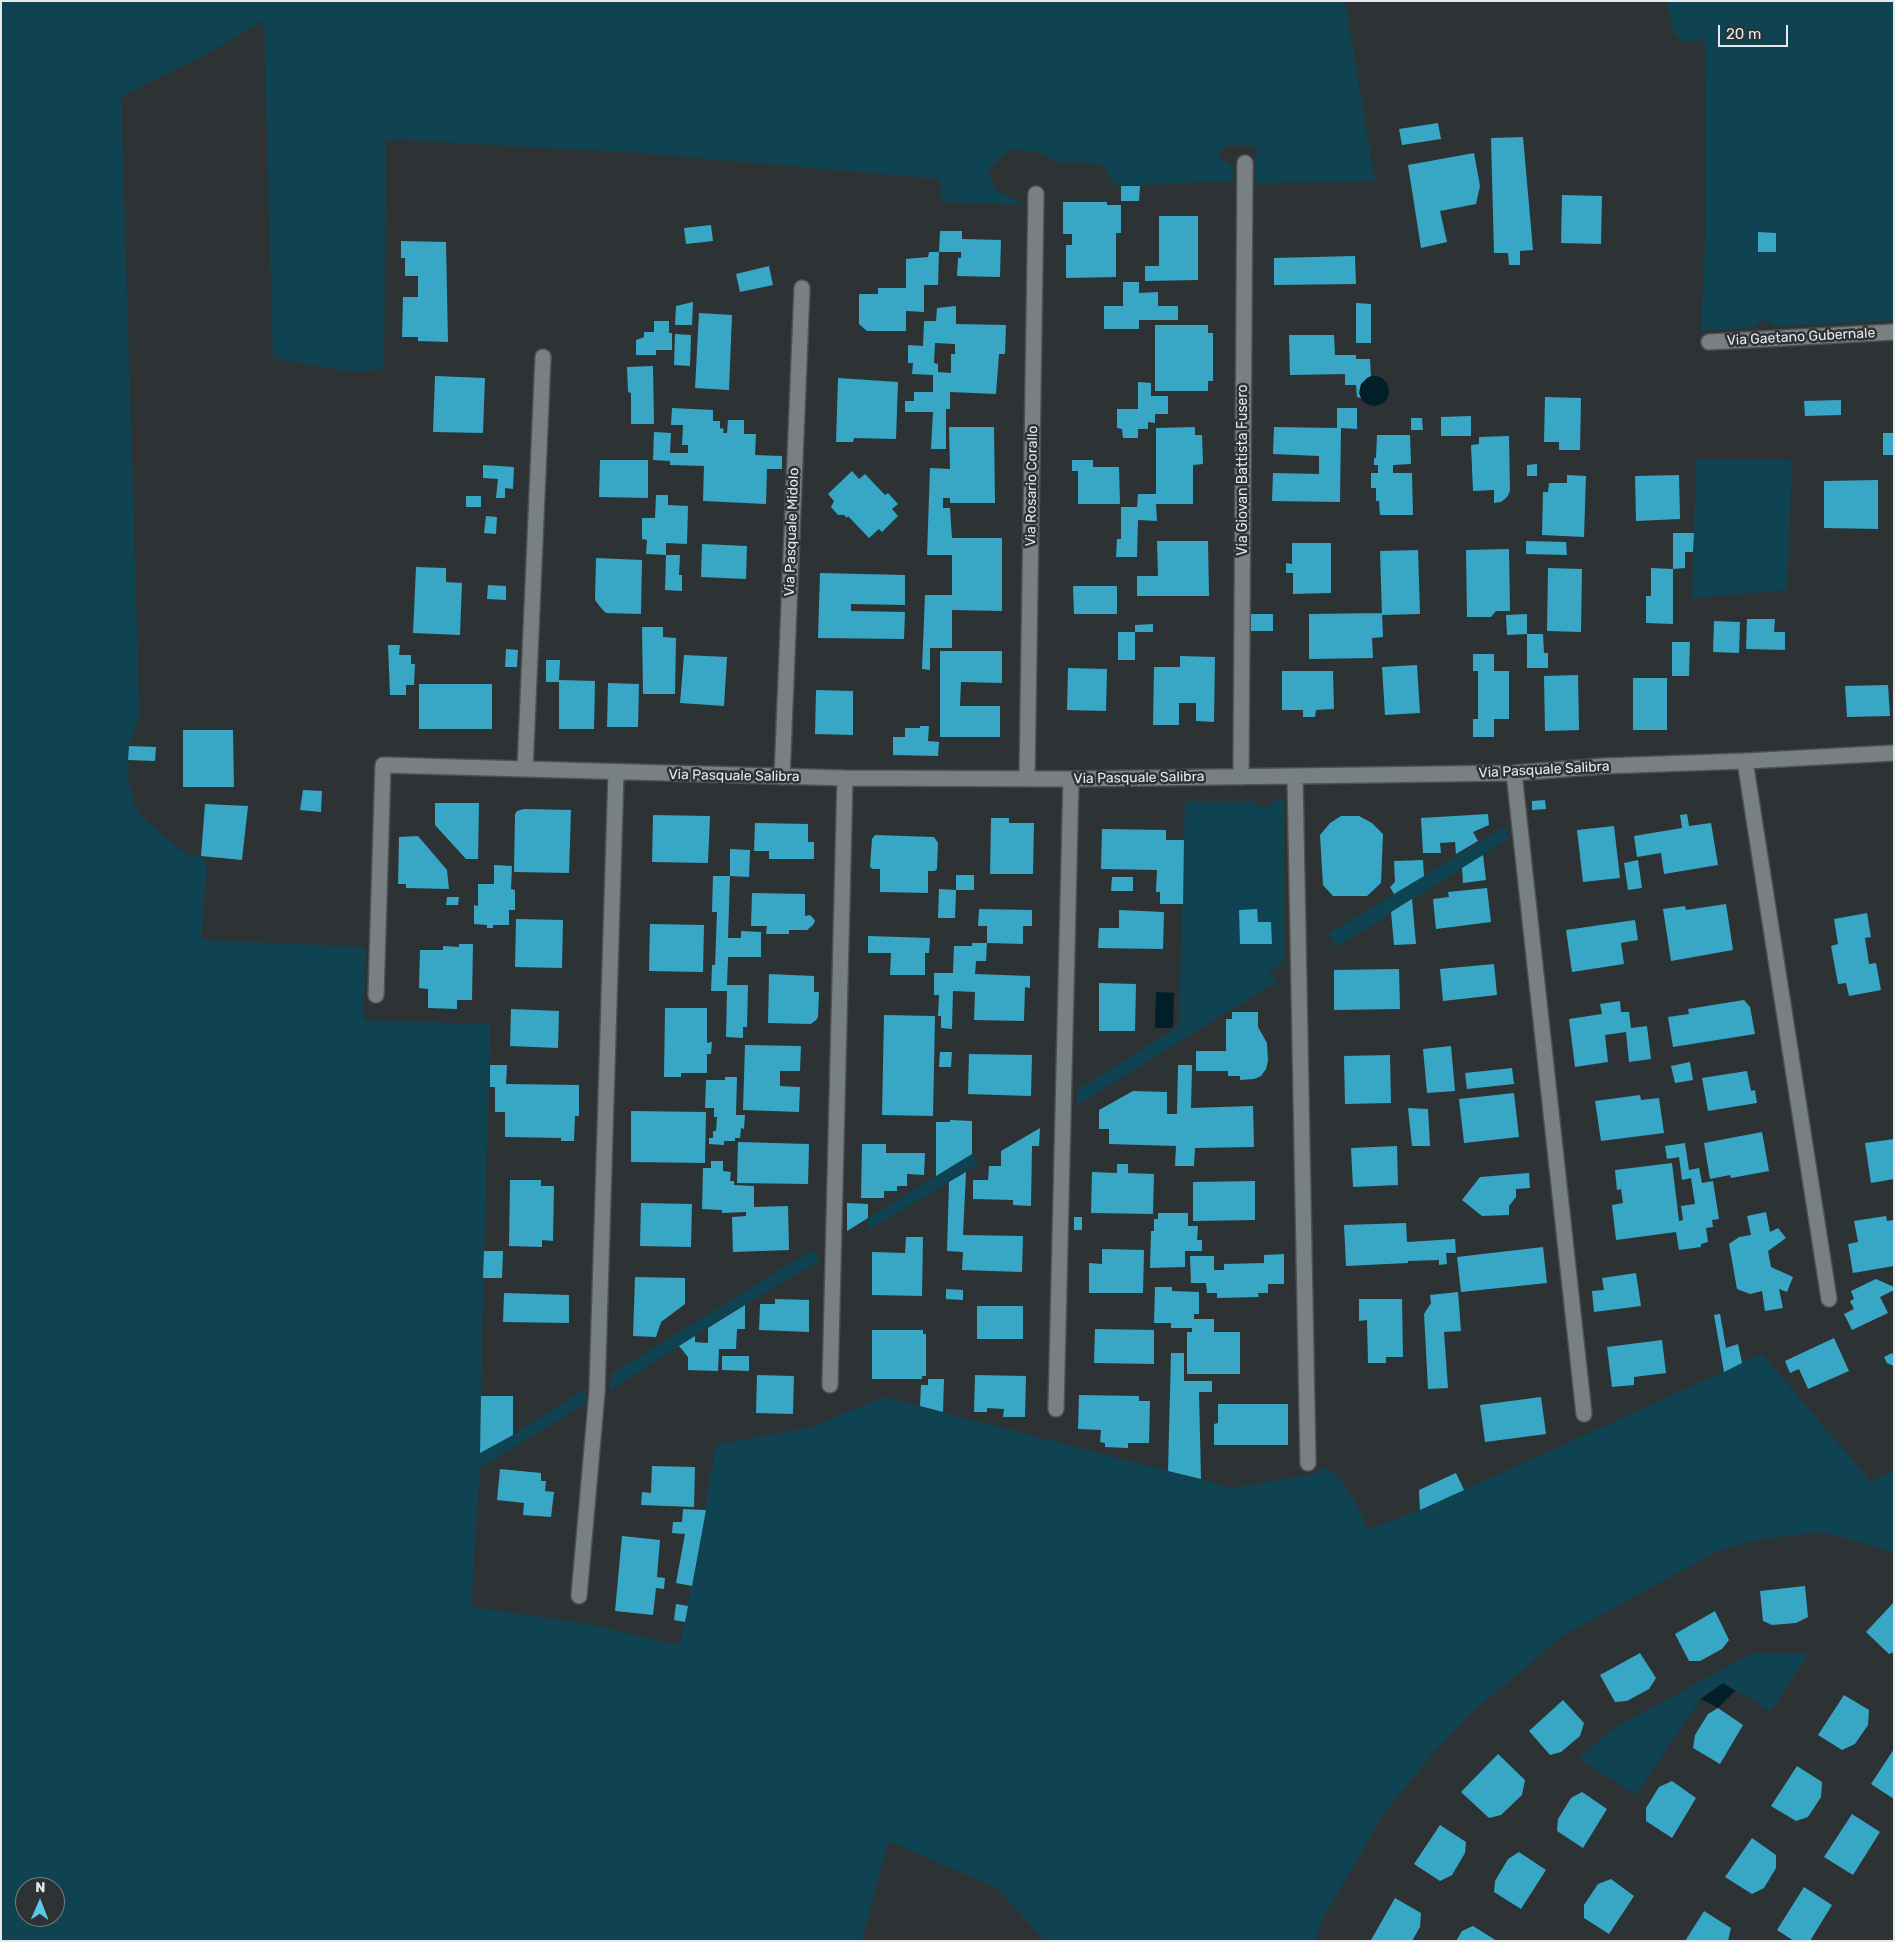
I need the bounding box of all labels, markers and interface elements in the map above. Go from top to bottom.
scale bar [1720,15,1790,47]
text: 20 m [1726,25,1761,43]
street label: Via Gaetano Gubernale [1726,325,1876,349]
street label: Via Giovan Battista Fusero [1235,384,1251,556]
street label: Via Rosario Corallo [1023,425,1041,547]
street label: Via Pasquale Midolo [781,467,803,597]
street label: Via Pasquale Salibra [1478,758,1610,782]
street label: Via Pasquale Salibra [668,766,800,786]
street label: Via Pasquale Salibra [1073,768,1205,788]
north arrow [15,1877,65,1927]
text: N [35,1879,45,1896]

